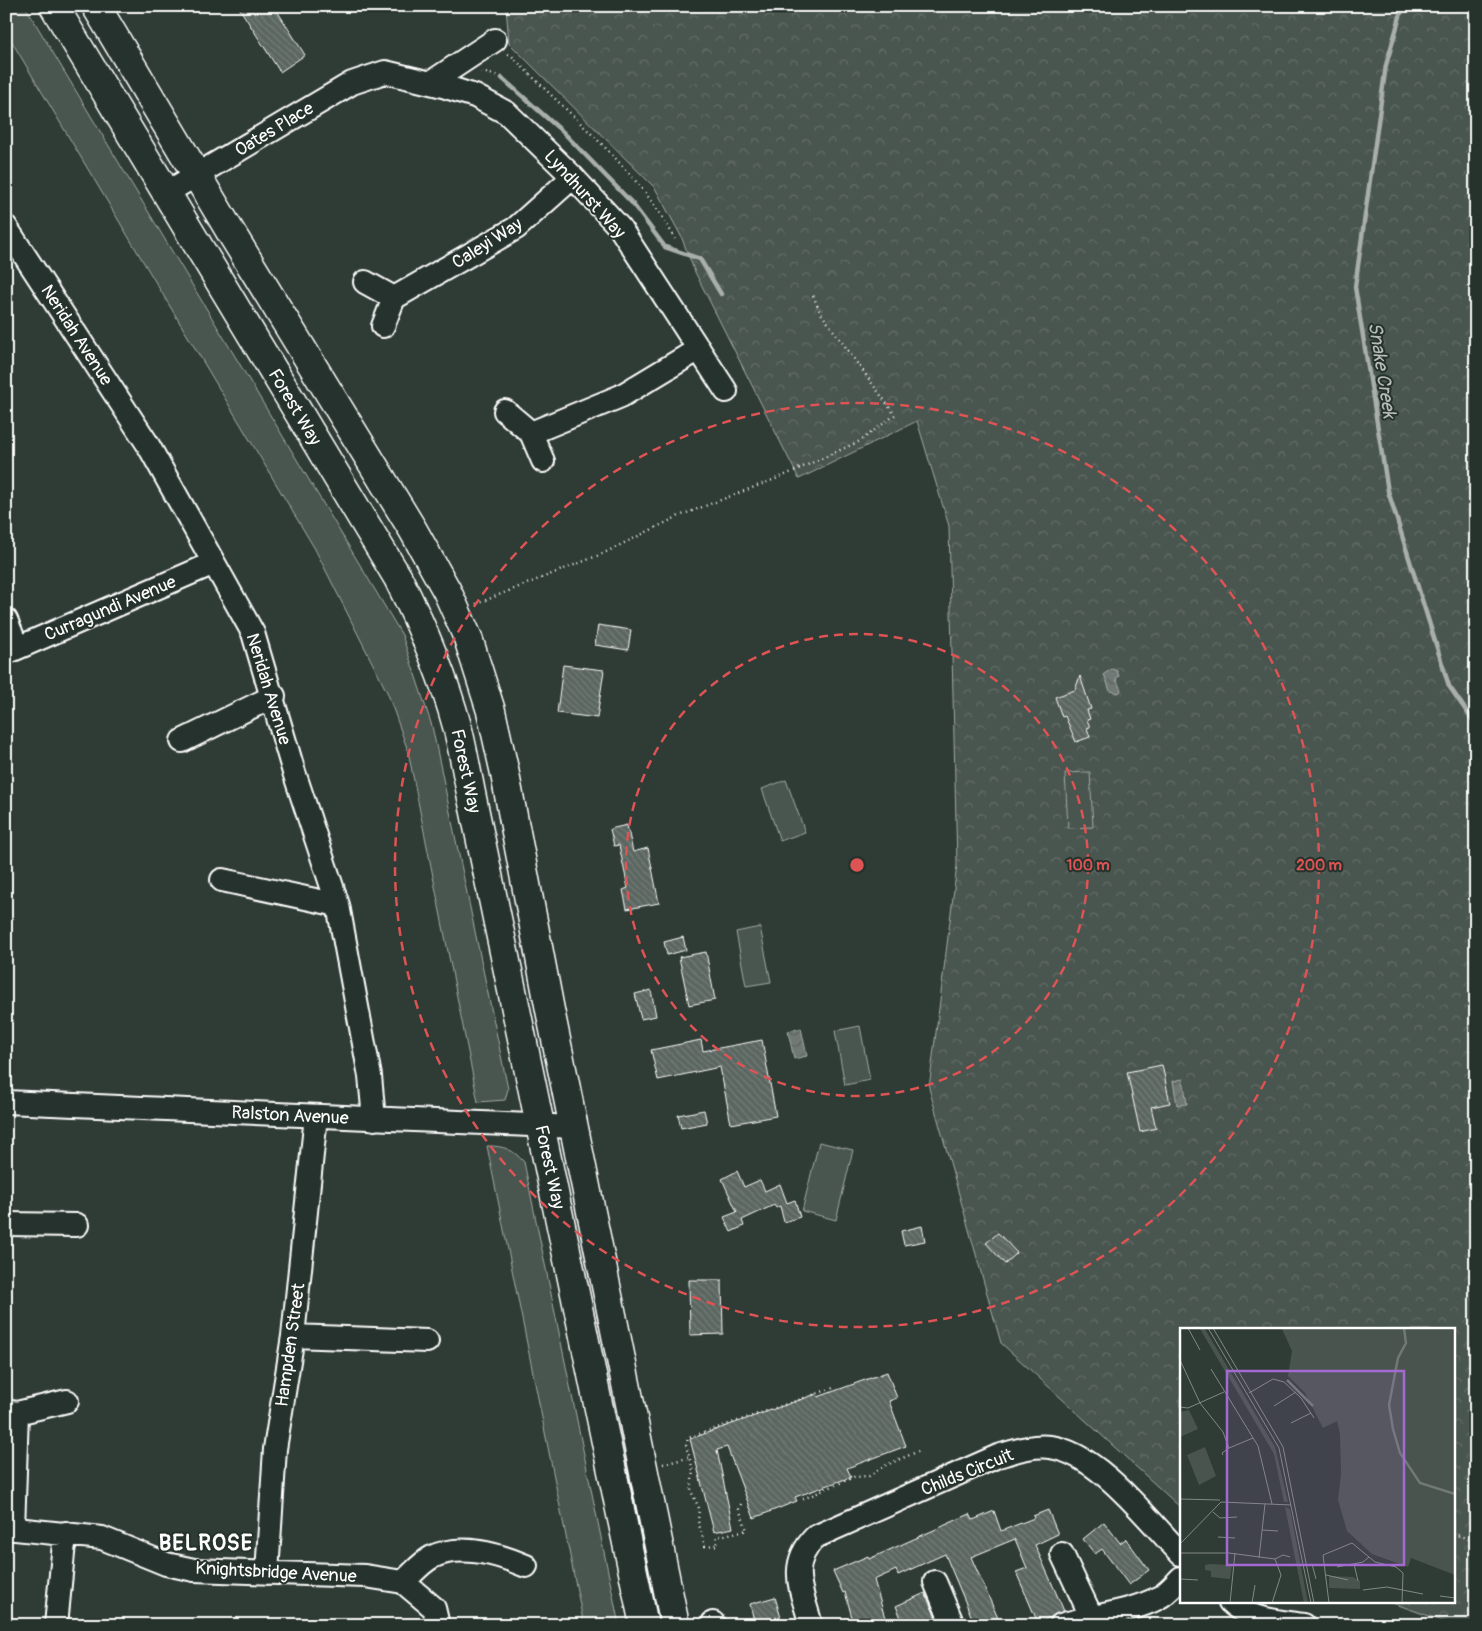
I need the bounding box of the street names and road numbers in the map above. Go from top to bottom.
street label: Oates Place [231,97,318,162]
street label: Lyndhurst Way [539,145,631,244]
street label: Caleyi Way [448,213,527,274]
street label: Neridah Avenue [35,281,118,390]
street label: Forest Way [263,365,327,450]
street label: Curragundi Avenue [41,570,180,647]
street label: Neridah Avenue [241,631,296,748]
street label: Forest Way [445,727,486,815]
street label: Ralston Avenue [231,1101,349,1130]
street label: Forest Way [529,1123,570,1211]
street label: Hampden Street [270,1281,311,1408]
street label: Childs Circuit [918,1443,1017,1501]
street label: Knightsbridge Avenue [195,1557,357,1588]

